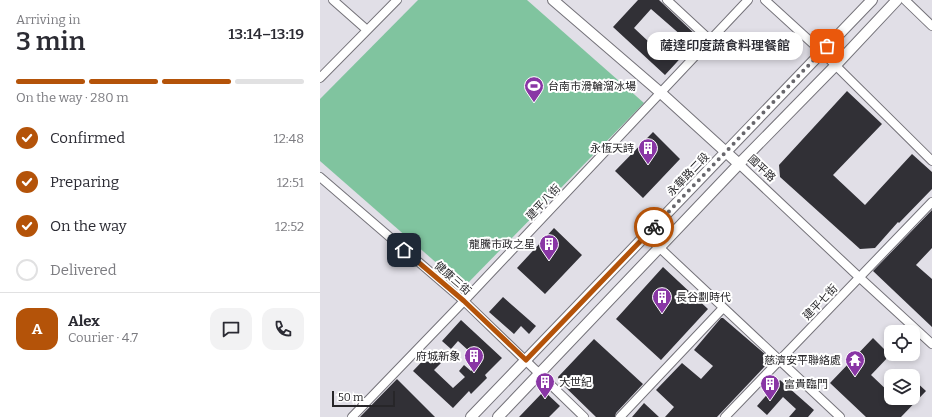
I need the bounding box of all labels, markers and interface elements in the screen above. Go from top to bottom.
text: Arriving in [16,12,81,27]
text: 13:14–13:19 [228,25,304,43]
text: 3 min [16,26,85,57]
pin [810,29,844,63]
callout: 薩達印度蔬食料理餐館 [647,32,803,60]
icon: bag [816,35,838,57]
text: 薩達印度蔬食料理餐館 [660,38,790,53]
sports icon: 台南市滑輪溜冰場 [523,75,545,103]
place label: 台南市滑輪溜冰場 [548,80,636,93]
text: On the way · 280 m [16,90,129,105]
icon: check [16,127,38,149]
text: Confirmed [50,129,125,147]
text: 12:48 [274,131,304,146]
building icon: 永恆天詩 [637,137,659,165]
place label: 永恆天詩 [590,142,634,155]
street label: 永華路二段 [665,150,712,199]
street label: 國平路 [745,152,778,184]
icon: check [16,171,38,193]
text: Preparing [50,173,119,191]
text: 12:51 [277,175,304,190]
street label: 建平八街 [524,182,563,223]
courier [634,207,674,247]
icon: check [16,215,38,237]
icon: bike [643,216,665,238]
text: On the way [50,217,127,235]
text: 12:52 [275,219,304,234]
pin [387,233,421,267]
building icon: 龍騰市政之星 [538,233,560,261]
place label: 龍騰市政之星 [469,238,535,251]
icon: home [393,239,415,261]
street label: 健康三街 [432,259,474,298]
text: Delivered [50,261,117,279]
street label: 建平七街 [800,282,840,323]
building icon: 長谷劃時代 [651,286,673,314]
place label: 長谷劃時代 [676,291,731,304]
button: chat [210,308,252,350]
button: phone [262,308,304,350]
text: Alex [68,312,100,330]
text: A [32,320,42,338]
map controls [884,325,920,405]
button: locate [884,325,920,361]
text: Courier · 4.7 [68,330,138,345]
building icon: 府城新象 [463,345,485,373]
temple icon: 慈濟安平聯絡處 [844,349,866,377]
place label: 府城新象 [416,350,460,363]
place label: 慈濟安平聯絡處 [764,354,841,367]
button: layers [884,369,920,405]
building icon: 大世紀 [534,371,556,399]
building icon: 富貴臨門 [759,373,781,401]
place label: 大世紀 [559,376,592,389]
place label: 富貴臨門 [784,378,828,391]
scale bar [332,389,395,408]
text: 50 m [338,391,364,404]

